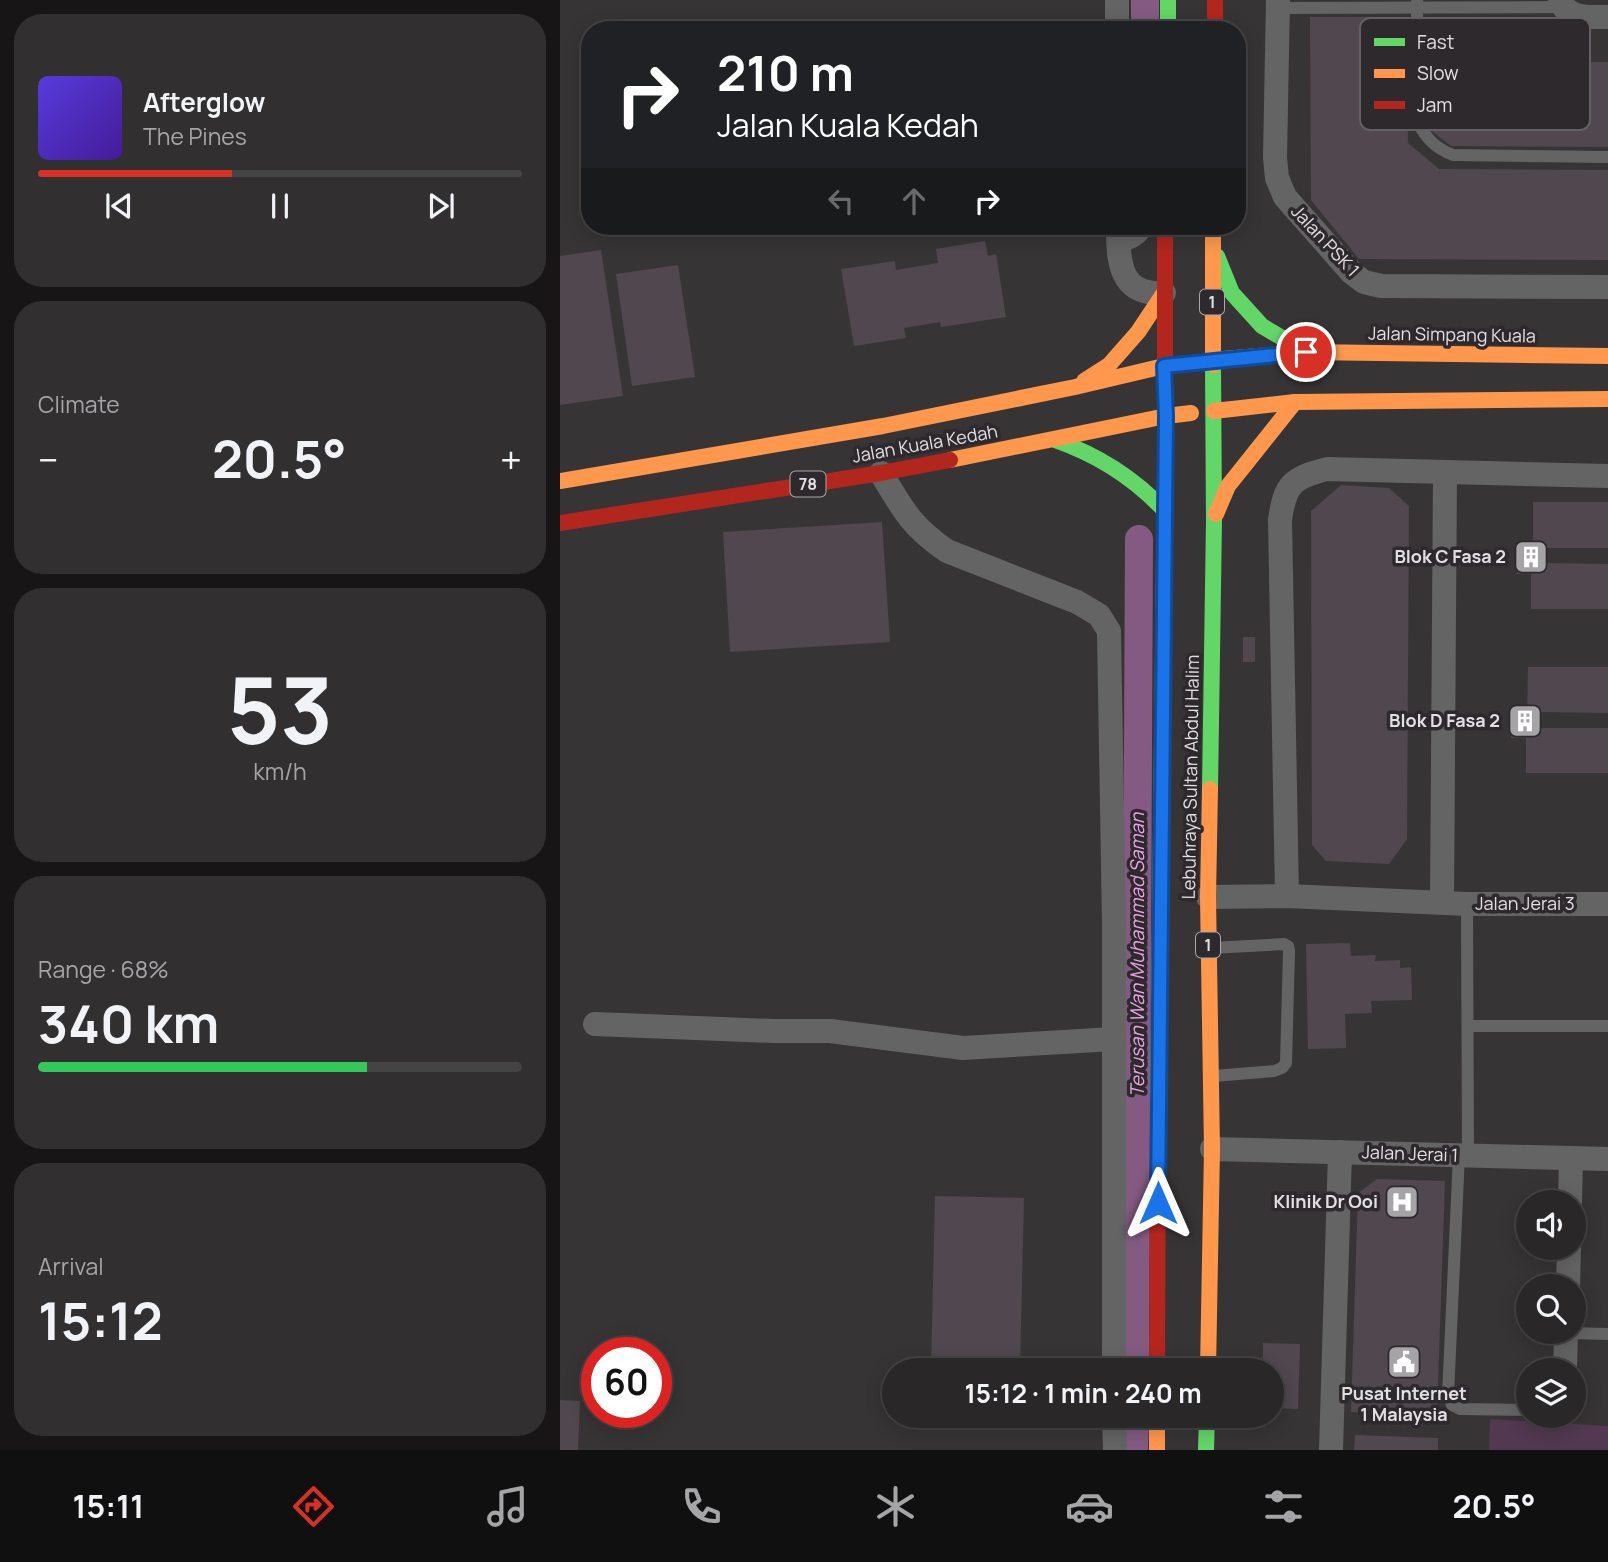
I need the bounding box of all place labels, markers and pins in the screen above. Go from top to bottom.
pin [1276,322,1336,382]
building icon: Blok C Fasa 2 [1512,538,1550,576]
place label: Blok C Fasa 2 [1394,544,1506,568]
building icon: Blok D Fasa 2 [1506,702,1544,740]
place label: Blok D Fasa 2 [1389,708,1500,732]
hospital icon: Klinik Dr Ooi [1383,1183,1421,1221]
place label: Klinik Dr Ooi [1274,1189,1378,1213]
public building icon: Pusat Internet 1 Malaysia [1385,1343,1423,1381]
place label: Pusat Internet 1 Malaysia [1341,1381,1467,1426]

